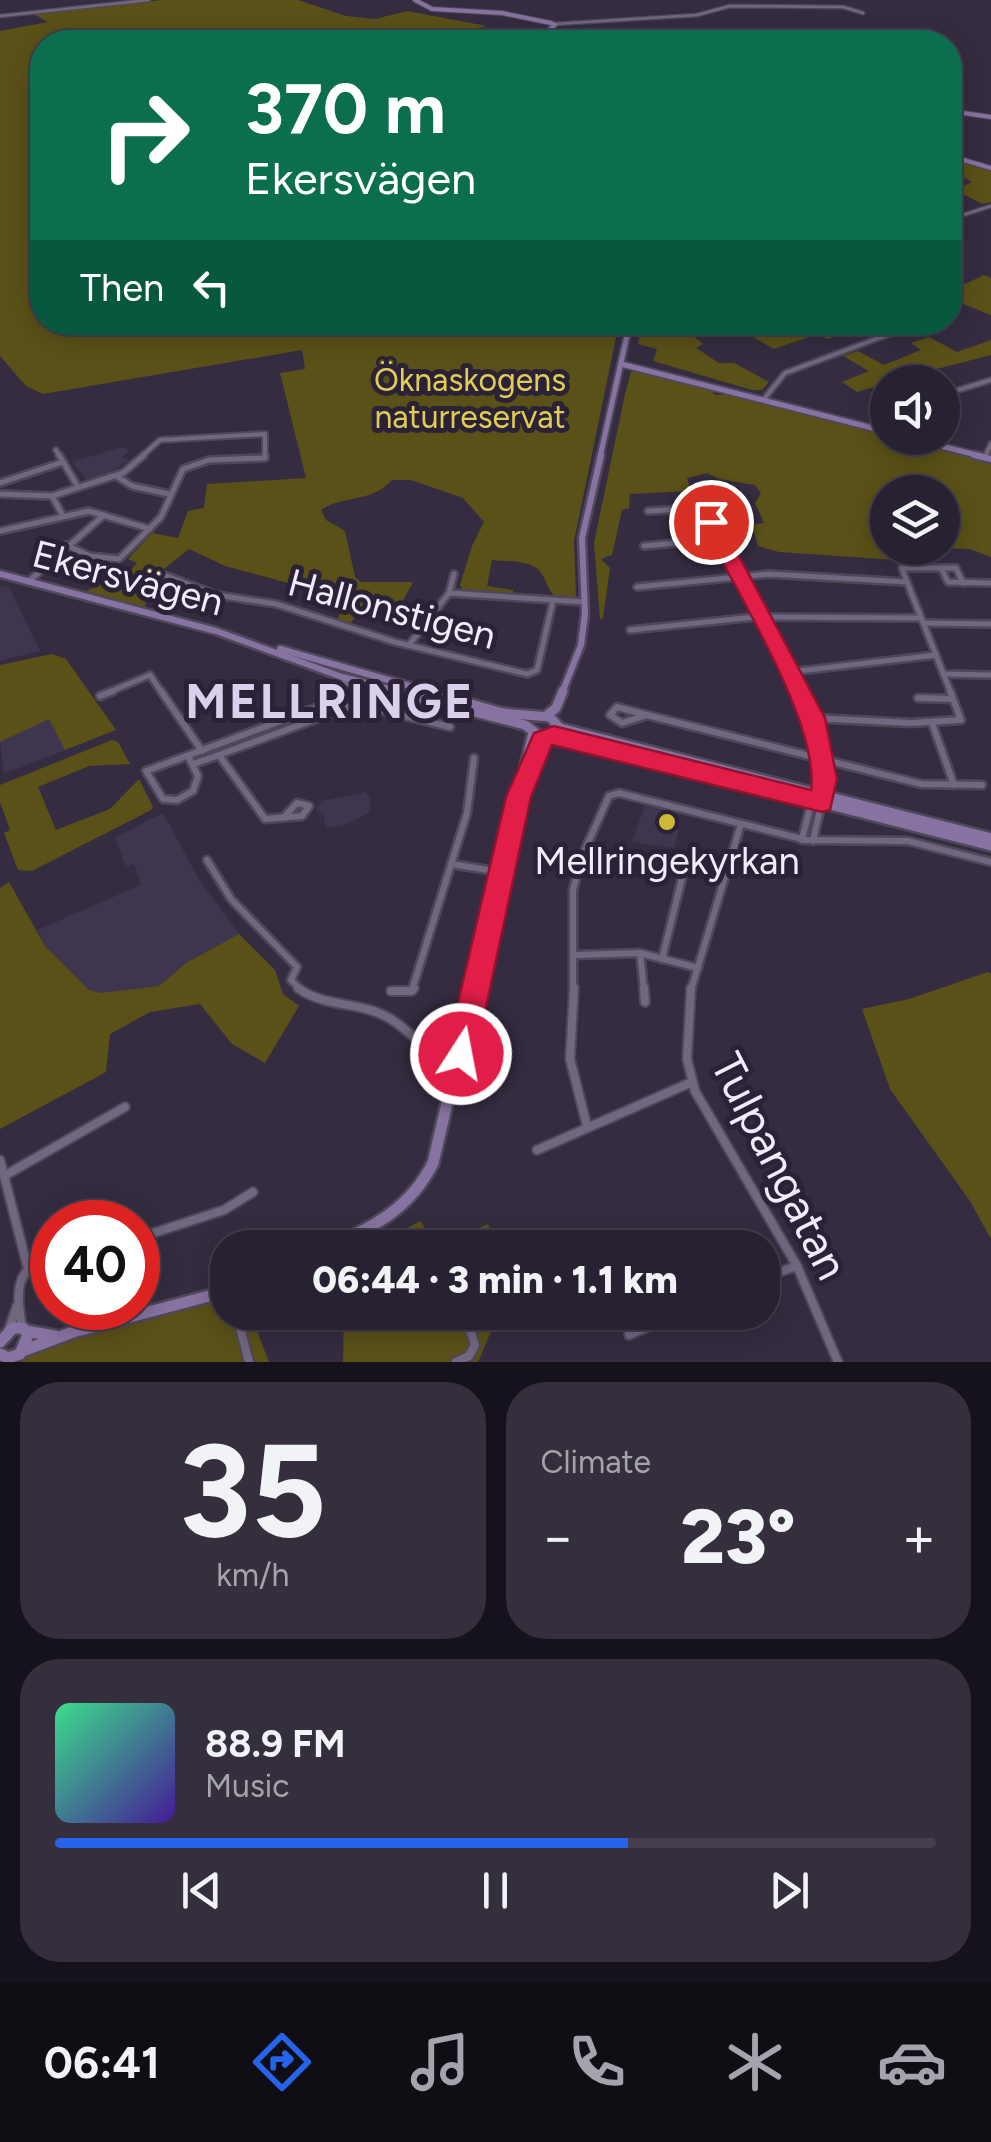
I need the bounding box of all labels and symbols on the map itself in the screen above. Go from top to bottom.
park label: Öknaskogens naturreservat [374,361,566,436]
pin [669,480,754,565]
street label: Ekersvägen [28,531,228,625]
street label: Hallonstigen [283,559,501,659]
district label: MELLRINGE [185,672,475,730]
marker: Mellringekyrkan [656,811,678,833]
place label: Mellringekyrkan [534,838,800,884]
position arrow [409,1002,513,1106]
street label: Tulpangatan [700,1044,860,1288]
speed limit sign: 40 [30,1200,160,1330]

